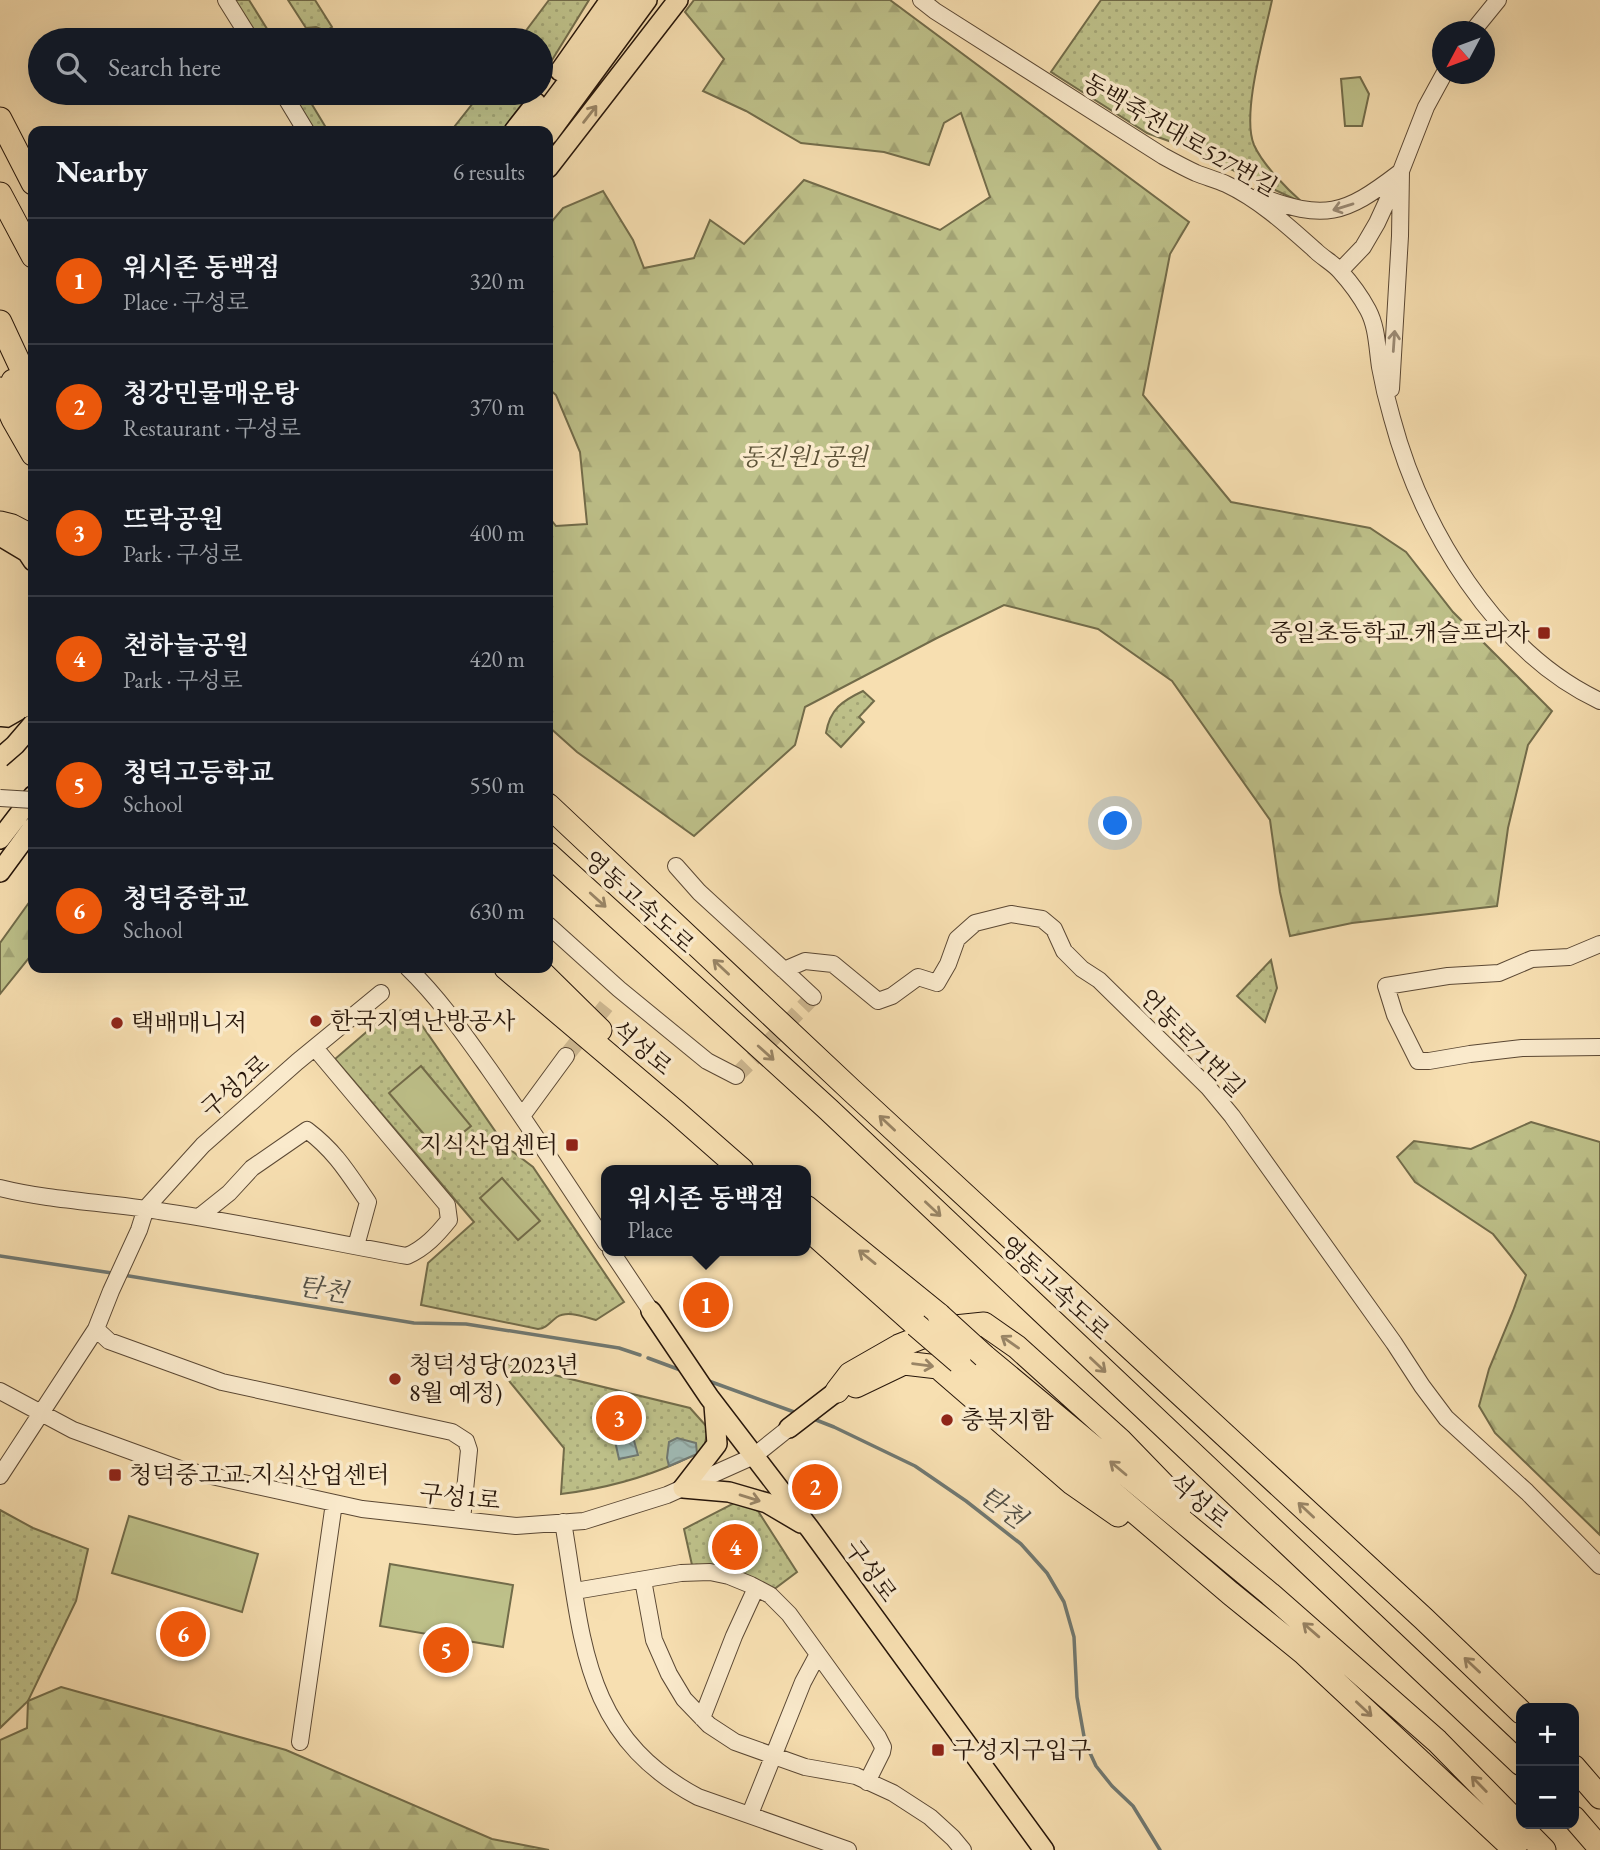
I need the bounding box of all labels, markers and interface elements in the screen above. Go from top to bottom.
north arrow [1432,21,1495,84]
search box [28,28,553,105]
icon: search [52,48,90,86]
text: Search here [108,50,221,84]
street label: 동백죽전대로527번길 [1077,66,1283,203]
one-way arrow [582,105,597,124]
text: Nearby [56,152,148,191]
text: 6 results [453,157,525,187]
one-way arrow [1332,201,1354,214]
text: 워시존 동백점 [123,250,280,284]
text: 1 [73,266,85,296]
text: 320 m [469,266,525,296]
text: Place · 구성로 [123,287,249,317]
one-way arrow [1388,331,1401,353]
text: 청강민물매운탕 [123,376,299,410]
text: 2 [73,392,85,422]
text: 370 m [469,392,525,422]
text: Restaurant · 구성로 [123,413,301,443]
park label: 동진원1공원 [740,441,870,472]
text: 뜨락공원 [123,502,223,536]
text: 3 [73,518,85,548]
text: 400 m [469,518,525,548]
text: Park · 구성로 [123,539,243,569]
place label: 중일초등학교.캐슬프라자 [1269,617,1530,648]
marker: 중일초등학교.캐슬프라자 [1536,625,1552,641]
text: 천하늘공원 [123,628,249,662]
text: 4 [73,644,85,674]
text: 420 m [469,644,525,674]
text: Park · 구성로 [123,665,243,695]
text: 청덕고등학교 [123,755,274,789]
text: 5 [73,770,85,800]
text: 550 m [469,770,525,800]
text: School [123,789,183,819]
your location [1098,806,1132,840]
street label: 영동고속도로 [577,844,701,960]
text: 청덕중학교 [123,881,249,915]
one-way arrow [589,892,607,908]
text: 6 [73,896,85,926]
text: 630 m [469,896,525,926]
text: School [123,915,183,945]
one-way arrow [713,959,730,976]
street label: 언동로71번길 [1133,982,1252,1103]
place label: 한국지역난방공사 [330,1005,515,1036]
place label: 택배매니저 [131,1007,247,1038]
marker: 한국지역난방공사 [308,1013,324,1029]
street label: 석성로 [606,1013,679,1082]
marker: 택배매니저 [109,1015,125,1031]
one-way arrow [757,1045,774,1062]
street label: 구성2로 [194,1047,275,1124]
one-way arrow [878,1115,896,1131]
place label: 지식산업센터 [419,1129,558,1160]
marker: 지식산업센터 [564,1137,580,1153]
popup [601,1165,811,1256]
text: 워시존 동백점 [628,1181,784,1215]
one-way arrow [924,1200,941,1217]
text: Place [628,1215,673,1245]
street label: 영동고속도로 [994,1229,1117,1346]
one-way arrow [858,1249,877,1264]
water label: 탄천 [296,1268,352,1310]
pin: 1 [683,1279,729,1331]
one-way arrow [1000,1335,1019,1350]
place label: 청덕성당(2023년 8월 예정) [409,1349,579,1408]
one-way arrow [1089,1356,1106,1373]
one-way arrow [912,1359,934,1372]
marker: 청덕성당(2023년 8월 예정) [387,1371,403,1387]
pin: 3 [596,1392,642,1444]
place label: 충북지함 [961,1404,1055,1435]
marker: 충북지함 [939,1412,955,1428]
place label: 청덕중고교.지식산업센터 [129,1459,390,1490]
one-way arrow [1110,1460,1128,1476]
pin: 2 [792,1461,838,1513]
street label: 석성로 [1163,1466,1236,1535]
marker: 청덕중고교.지식산업센터 [107,1467,123,1483]
street label: 구성1로 [418,1477,502,1516]
water label: 탄천 [973,1478,1035,1537]
one-way arrow [739,1492,761,1505]
one-way arrow [1298,1502,1315,1519]
pin: 4 [712,1521,758,1573]
street label: 구성로 [838,1533,904,1608]
pin: 6 [160,1608,206,1660]
one-way arrow [1302,1622,1320,1638]
pin: 5 [423,1624,469,1676]
one-way arrow [1464,1656,1481,1673]
one-way arrow [1355,1701,1372,1718]
map controls [1516,1703,1579,1829]
button: + [1516,1703,1579,1766]
place label: 구성지구입구 [952,1734,1091,1765]
marker: 구성지구입구 [930,1742,946,1758]
button: − [1516,1766,1579,1829]
one-way arrow [1470,1775,1487,1792]

